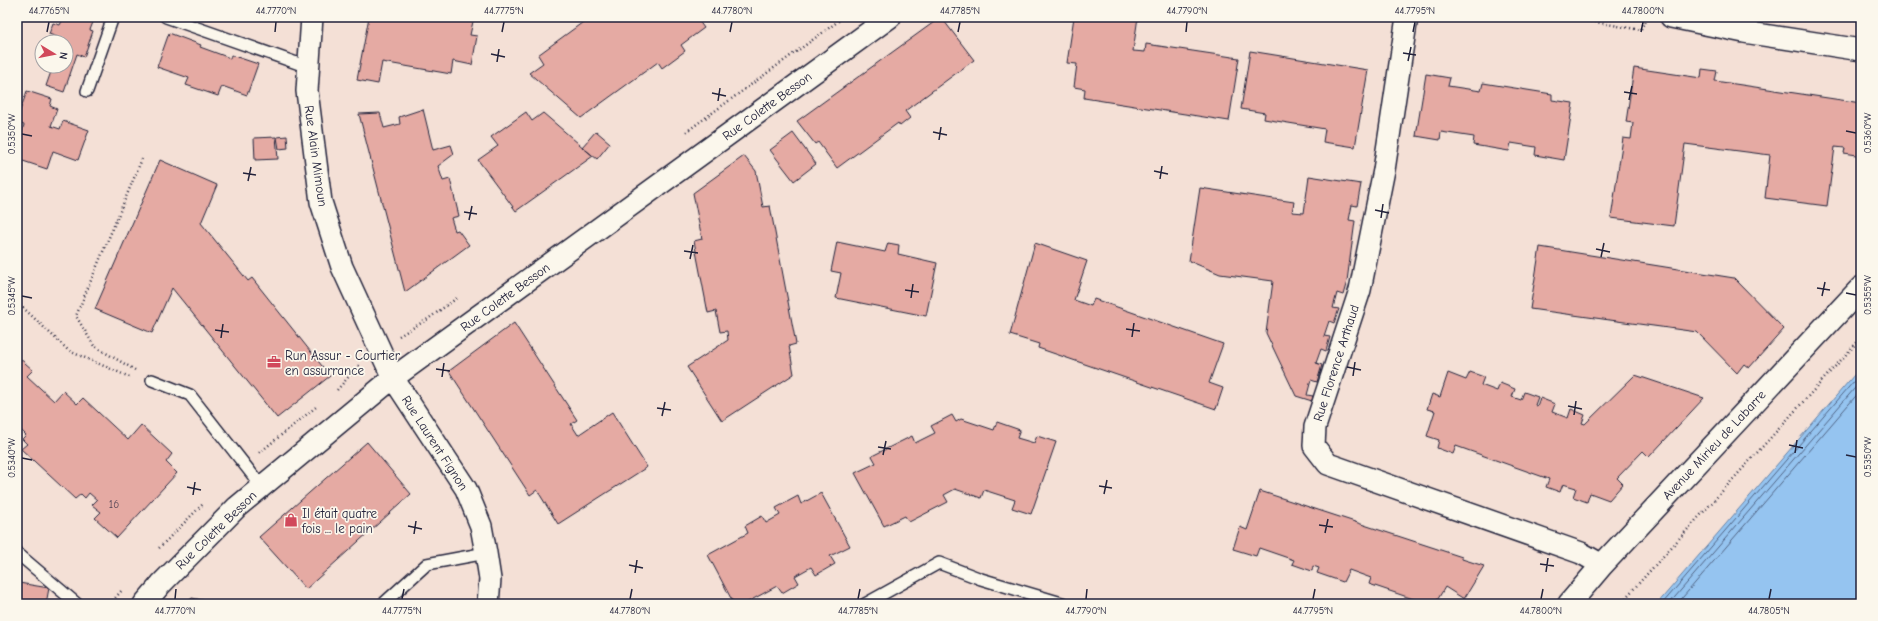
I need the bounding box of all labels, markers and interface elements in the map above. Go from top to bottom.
text: 44.7765°N [29,5,69,17]
text: 44.7770°N [256,5,296,17]
text: 44.7775°N [484,5,524,17]
text: 44.7780°N [712,5,752,17]
text: 44.7785°N [940,5,980,17]
text: 44.7790°N [1166,5,1208,17]
text: 44.7795°N [1395,5,1435,17]
text: 44.7800°N [1622,5,1664,17]
north arrow [34,34,74,74]
text: N [56,51,70,60]
street label: Rue Colette Besson [719,69,815,143]
street label: Rue Alain Mimoun [301,104,331,208]
text: 0.5360°W [1862,112,1874,153]
text: 0.5350°W [6,113,18,154]
street label: Rue Colette Besson [457,260,553,334]
text: 0.5355°W [1862,275,1874,315]
text: 0.5345°W [6,276,18,316]
street label: Rue Florence Arthaud [1310,303,1362,423]
place label: Run Assur - Courtier en assurrance [285,348,401,378]
office icon: Run Assur - Courtier en assurrance [266,354,282,370]
street label: Avenue Mirieu de Labarre [1659,387,1769,503]
street label: Rue Laurent Fignon [399,393,471,493]
text: 0.5350°W [1862,436,1874,477]
text: 0.5340°W [6,438,18,478]
street label: Rue Colette Besson [172,488,260,572]
house number: 16 [109,498,119,511]
place label: Il était quatre fois ... le pain [301,506,378,536]
shop icon: Il était quatre fois ... le pain [283,512,299,528]
text: 44.7770°N [155,605,195,617]
text: 44.7775°N [382,605,422,617]
text: 44.7780°N [610,605,650,617]
text: 44.7785°N [838,605,878,617]
text: 44.7790°N [1065,605,1107,617]
text: 44.7795°N [1293,605,1333,617]
text: 44.7800°N [1520,605,1562,617]
text: 44.7805°N [1748,605,1790,617]

